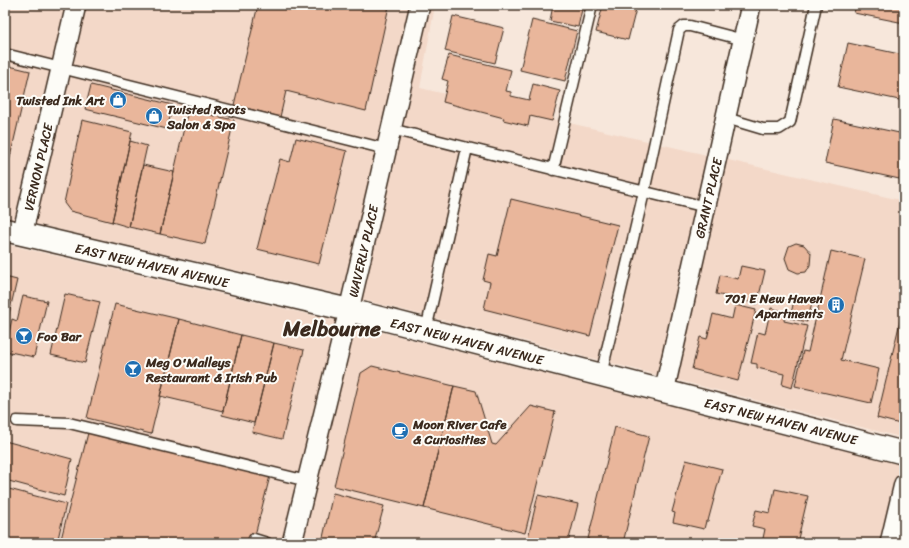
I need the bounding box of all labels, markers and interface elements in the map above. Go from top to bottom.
place label: Twisted Ink Art [16,89,105,112]
shop icon: Twisted Ink Art [108,90,128,110]
place label: Twisted Roots Salon & Spa [166,98,246,136]
shop icon: Twisted Roots Salon & Spa [144,106,164,126]
street label: VERNON PLACE [17,120,60,213]
street label: GRANT PLACE [688,155,729,240]
street label: WAVERLY PLACE [342,202,385,300]
street label: EAST NEW HAVEN AVENUE [73,237,232,295]
place label: 701 E New Haven Apartments [725,287,824,325]
building icon: 701 E New Haven Apartments [826,295,846,315]
district label: Melbourne [282,310,381,348]
street label: EAST NEW HAVEN AVENUE [388,311,547,372]
place label: Foo Bar [36,325,83,348]
bar icon: Foo Bar [14,326,34,346]
place label: Meg O'Malleys Restaurant & Irish Pub [145,351,277,389]
bar icon: Meg O'Malleys Restaurant & Irish Pub [123,359,143,379]
street label: EAST NEW HAVEN AVENUE [702,391,861,452]
place label: Moon River Cafe & Curiosities [412,413,507,451]
cafe icon: Moon River Cafe & Curiosities [390,421,410,441]

